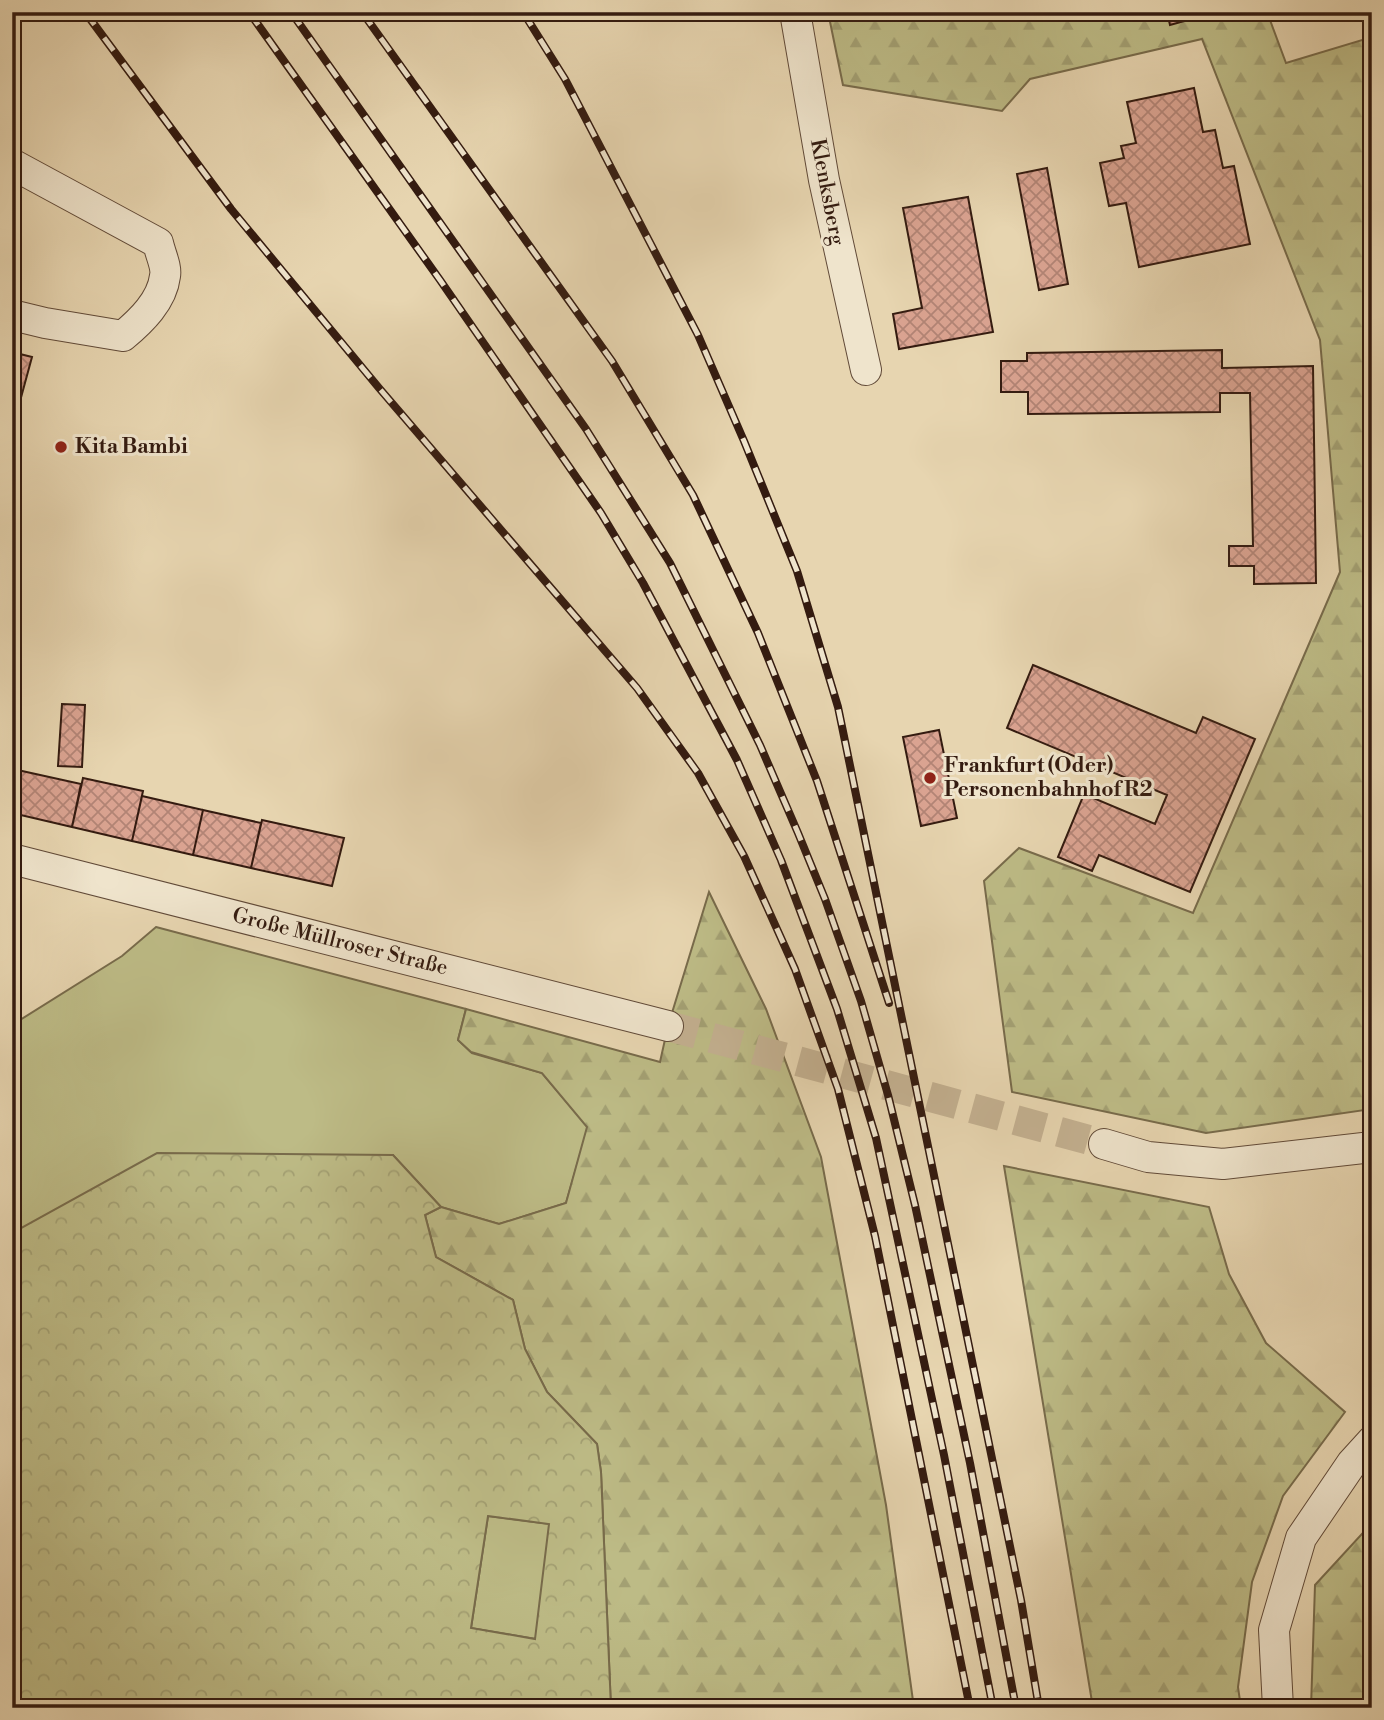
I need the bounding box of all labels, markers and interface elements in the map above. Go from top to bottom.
street label: Klenksberg [804,137,850,248]
place label: Kita Bambi [75,434,188,460]
marker: Kita Bambi [53,439,69,455]
place label: Frankfurt (Oder) Personenbahnhof R2 [944,753,1153,803]
marker: Frankfurt (Oder) Personenbahnhof R2 [922,770,938,786]
street label: Große Müllroser Straße [230,903,450,981]

